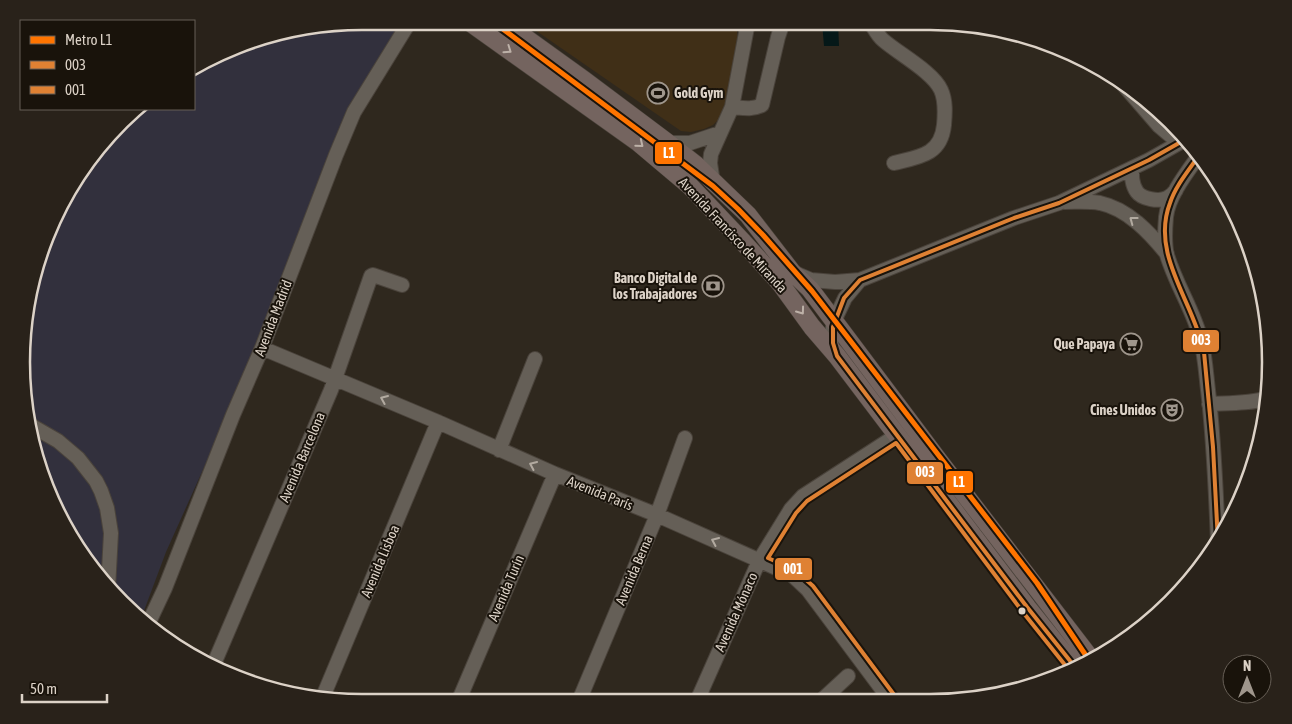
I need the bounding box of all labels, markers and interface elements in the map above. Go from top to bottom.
legend [20,20,195,110]
text: Metro L1 [65,31,113,48]
one-way arrow [502,44,512,53]
text: 003 [65,56,86,73]
text: 001 [65,81,86,98]
sports icon: Gold Gym [646,81,670,105]
place label: Gold Gym [674,85,723,101]
one-way arrow [634,139,643,147]
line badge: L1 [654,141,683,165]
text: L1 [663,145,675,161]
street label: Avenida Francisco de Miranda [676,174,790,296]
one-way arrow [1129,217,1139,226]
place label: Banco Digital de los Trabajadores [613,270,697,302]
bank icon: Banco Digital de los Trabajadores [701,274,725,298]
street label: Avenida Madrid [251,278,295,358]
one-way arrow [795,305,804,315]
line badge: 003 [1182,329,1220,353]
supermarket icon: Que Papaya [1119,332,1143,356]
text: 003 [1191,332,1211,348]
place label: Que Papaya [1053,336,1115,352]
one-way arrow [380,395,389,406]
theatre icon: Cines Unidos [1160,398,1184,422]
place label: Cines Unidos [1090,402,1156,418]
street label: Avenida Barcelona [276,410,328,504]
one-way arrow [529,460,538,471]
line badge: 003 [906,461,944,485]
text: 003 [915,464,935,480]
line badge: L1 [945,470,974,494]
street label: Avenida París [565,473,635,513]
text: L1 [953,474,965,490]
street label: Avenida Lisboa [358,522,402,600]
street label: Avenida Berna [612,533,656,607]
one-way arrow [711,537,720,547]
street label: Avenida Turín [485,553,527,623]
line badge: 001 [774,557,813,581]
text: 001 [783,561,803,577]
street label: Avenida Mónaco [711,570,761,654]
unlabelled marker [1017,606,1027,616]
north arrow [1222,654,1272,704]
text: N [1243,658,1251,674]
scale bar [22,672,108,704]
text: 50 m [30,680,57,697]

